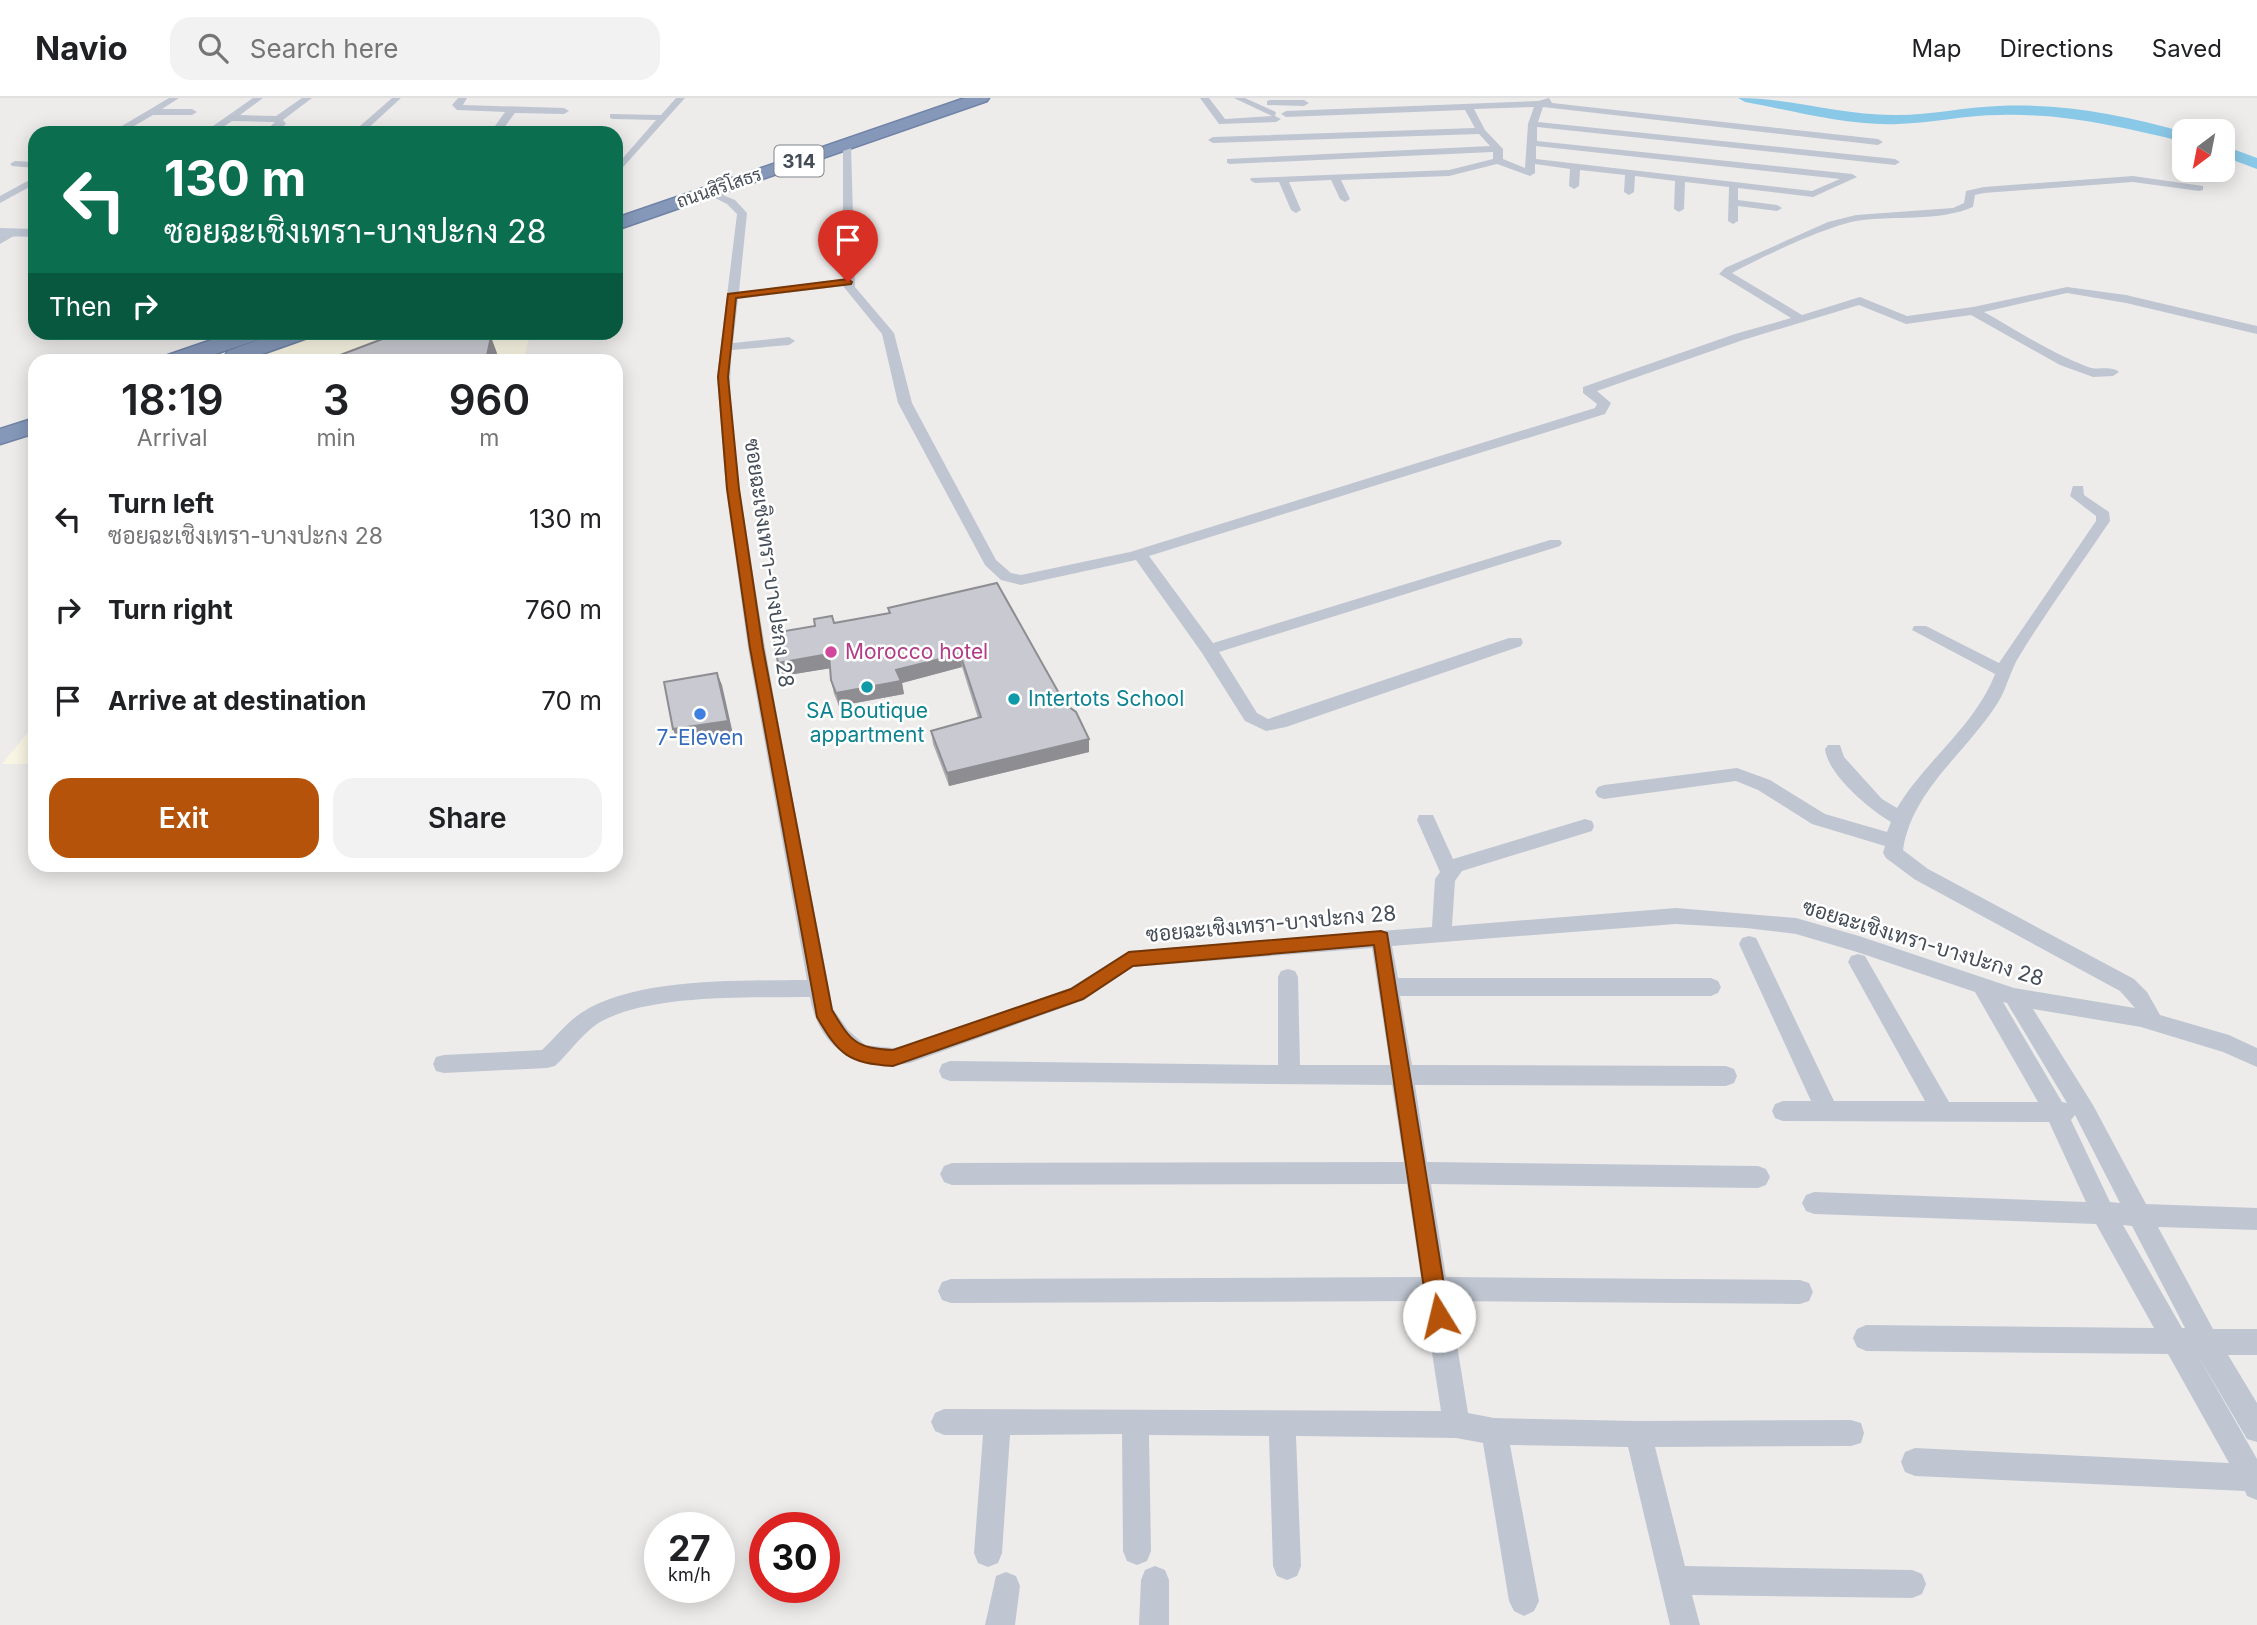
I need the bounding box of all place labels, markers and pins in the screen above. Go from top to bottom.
pin [818,210,878,282]
place label: Morocco hotel [845,639,988,664]
marker: Morocco hotel [823,644,839,660]
marker: SA Boutique appartment [859,679,875,695]
place label: Intertots School [1028,686,1184,711]
marker: Intertots School [1006,691,1022,707]
place label: SA Boutique appartment [806,698,928,747]
marker: 7-Eleven [692,706,708,722]
place label: 7-Eleven [656,725,744,750]

